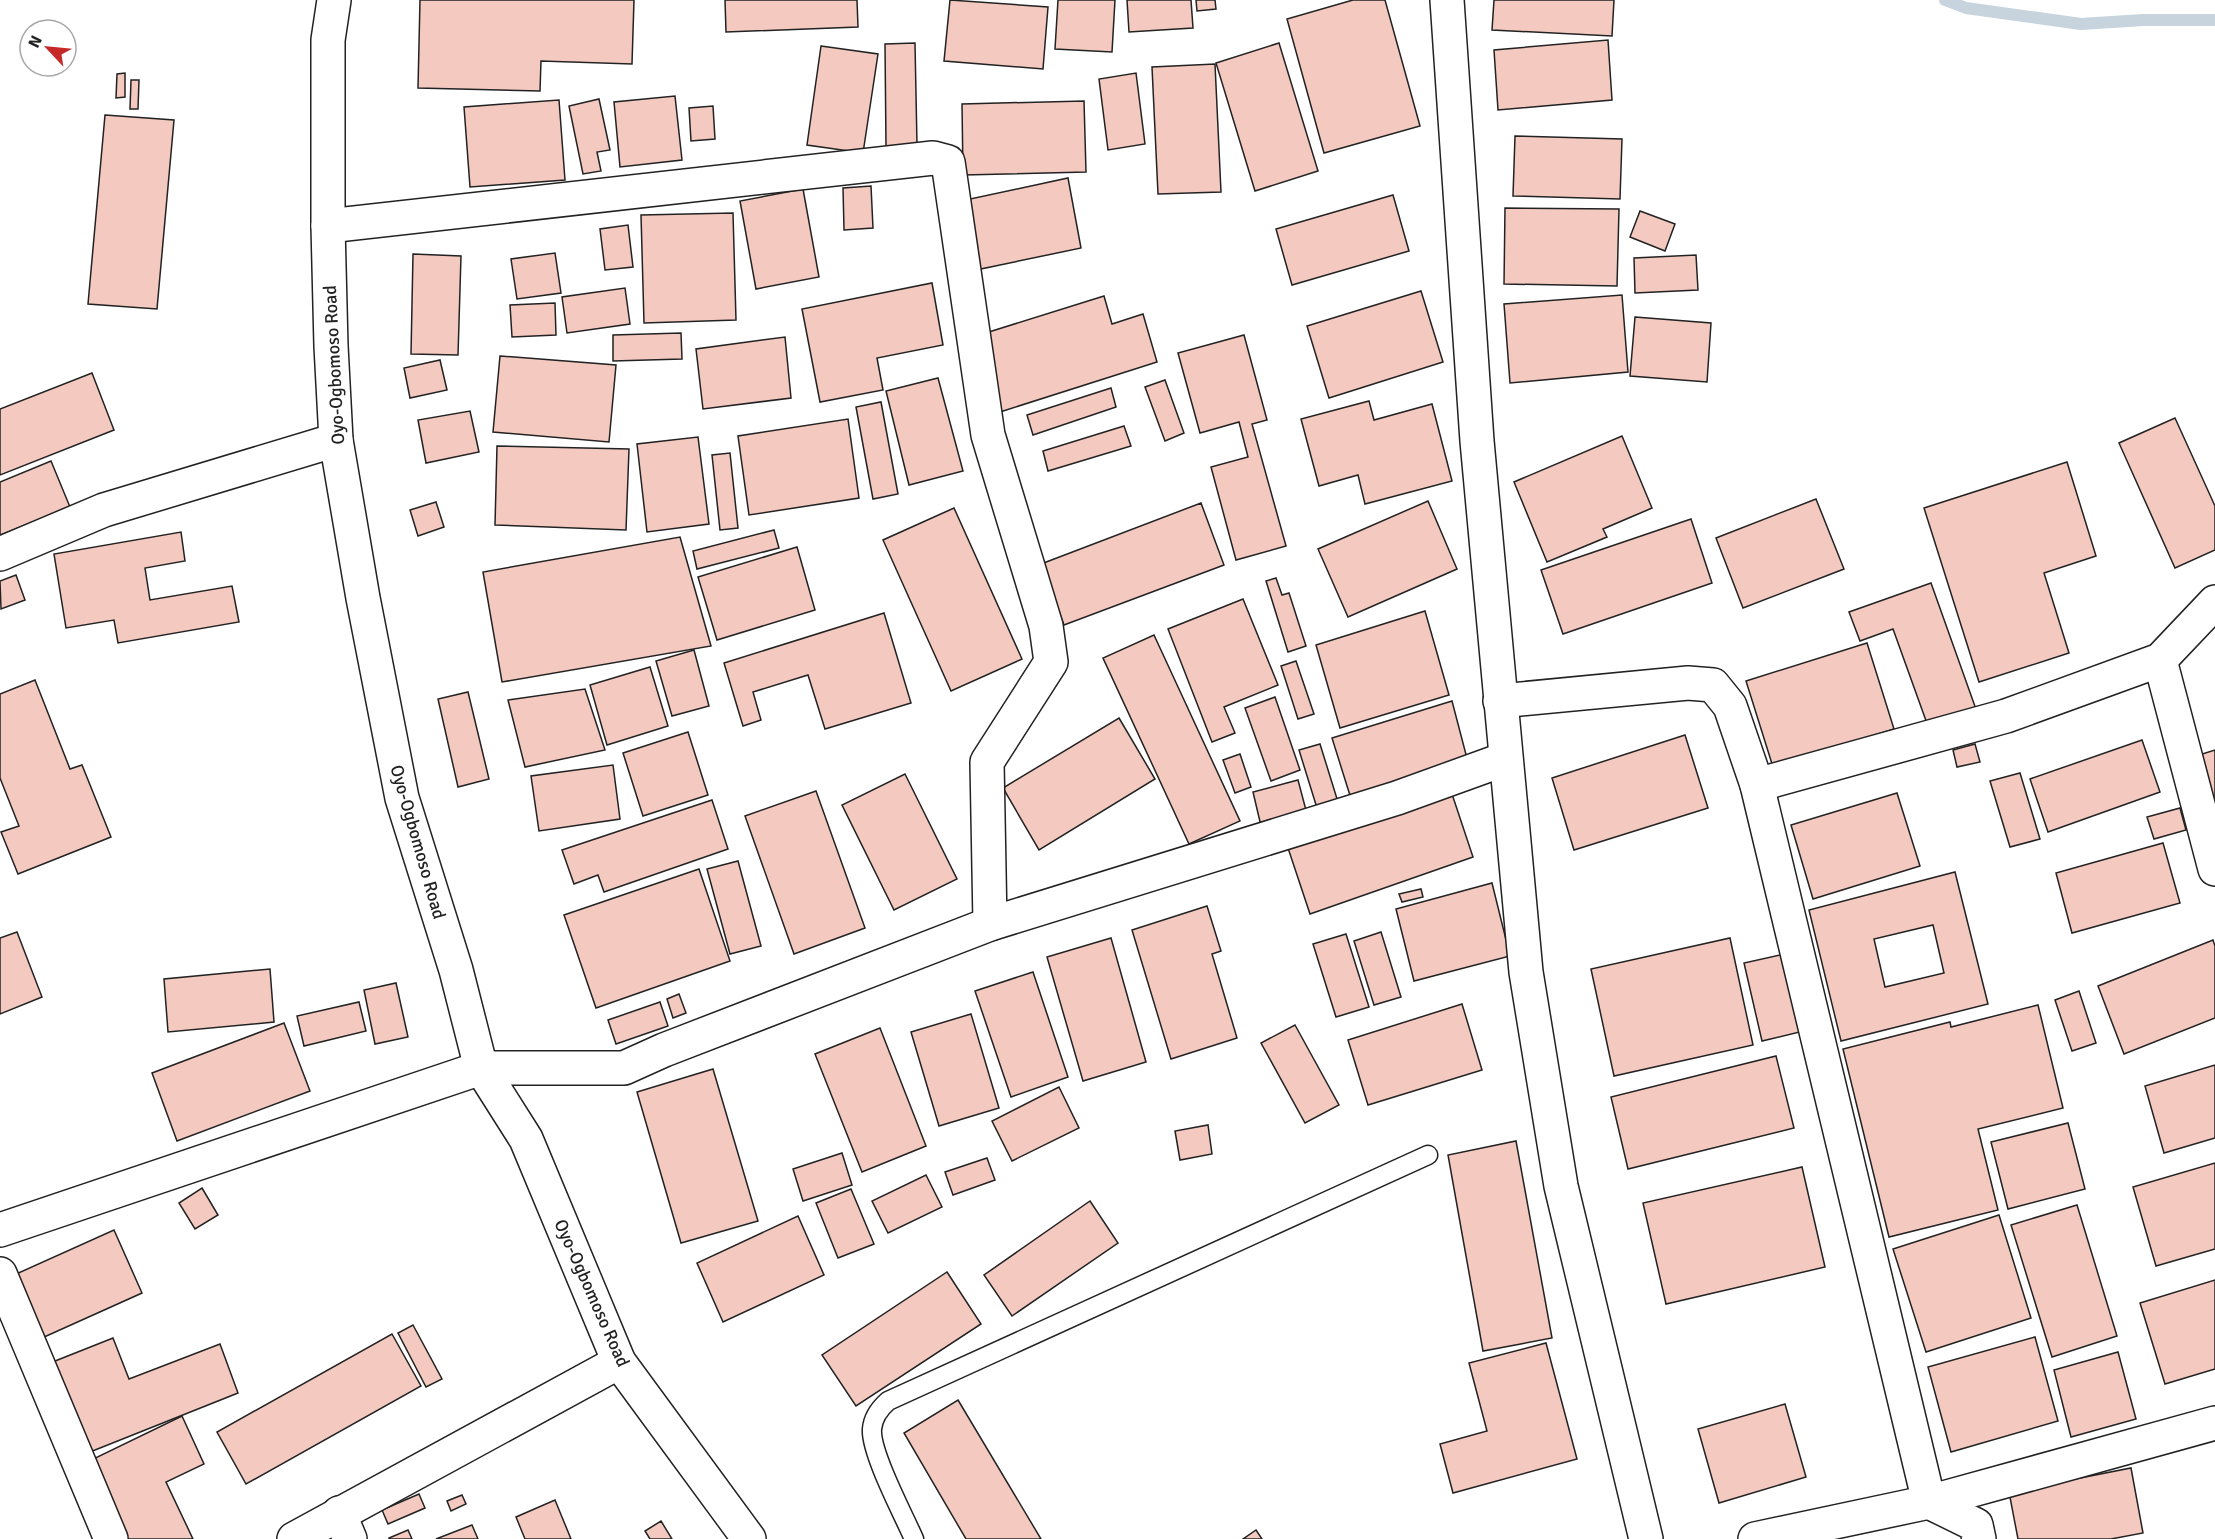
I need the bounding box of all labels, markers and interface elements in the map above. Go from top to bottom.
north arrow [18,18,78,78]
text: N [24,32,47,51]
street label: Oyo-Ogbomoso Road [319,285,349,445]
street label: Oyo-Ogbomoso Road [385,762,451,922]
street label: Oyo-Ogbomoso Road [550,1216,634,1370]

